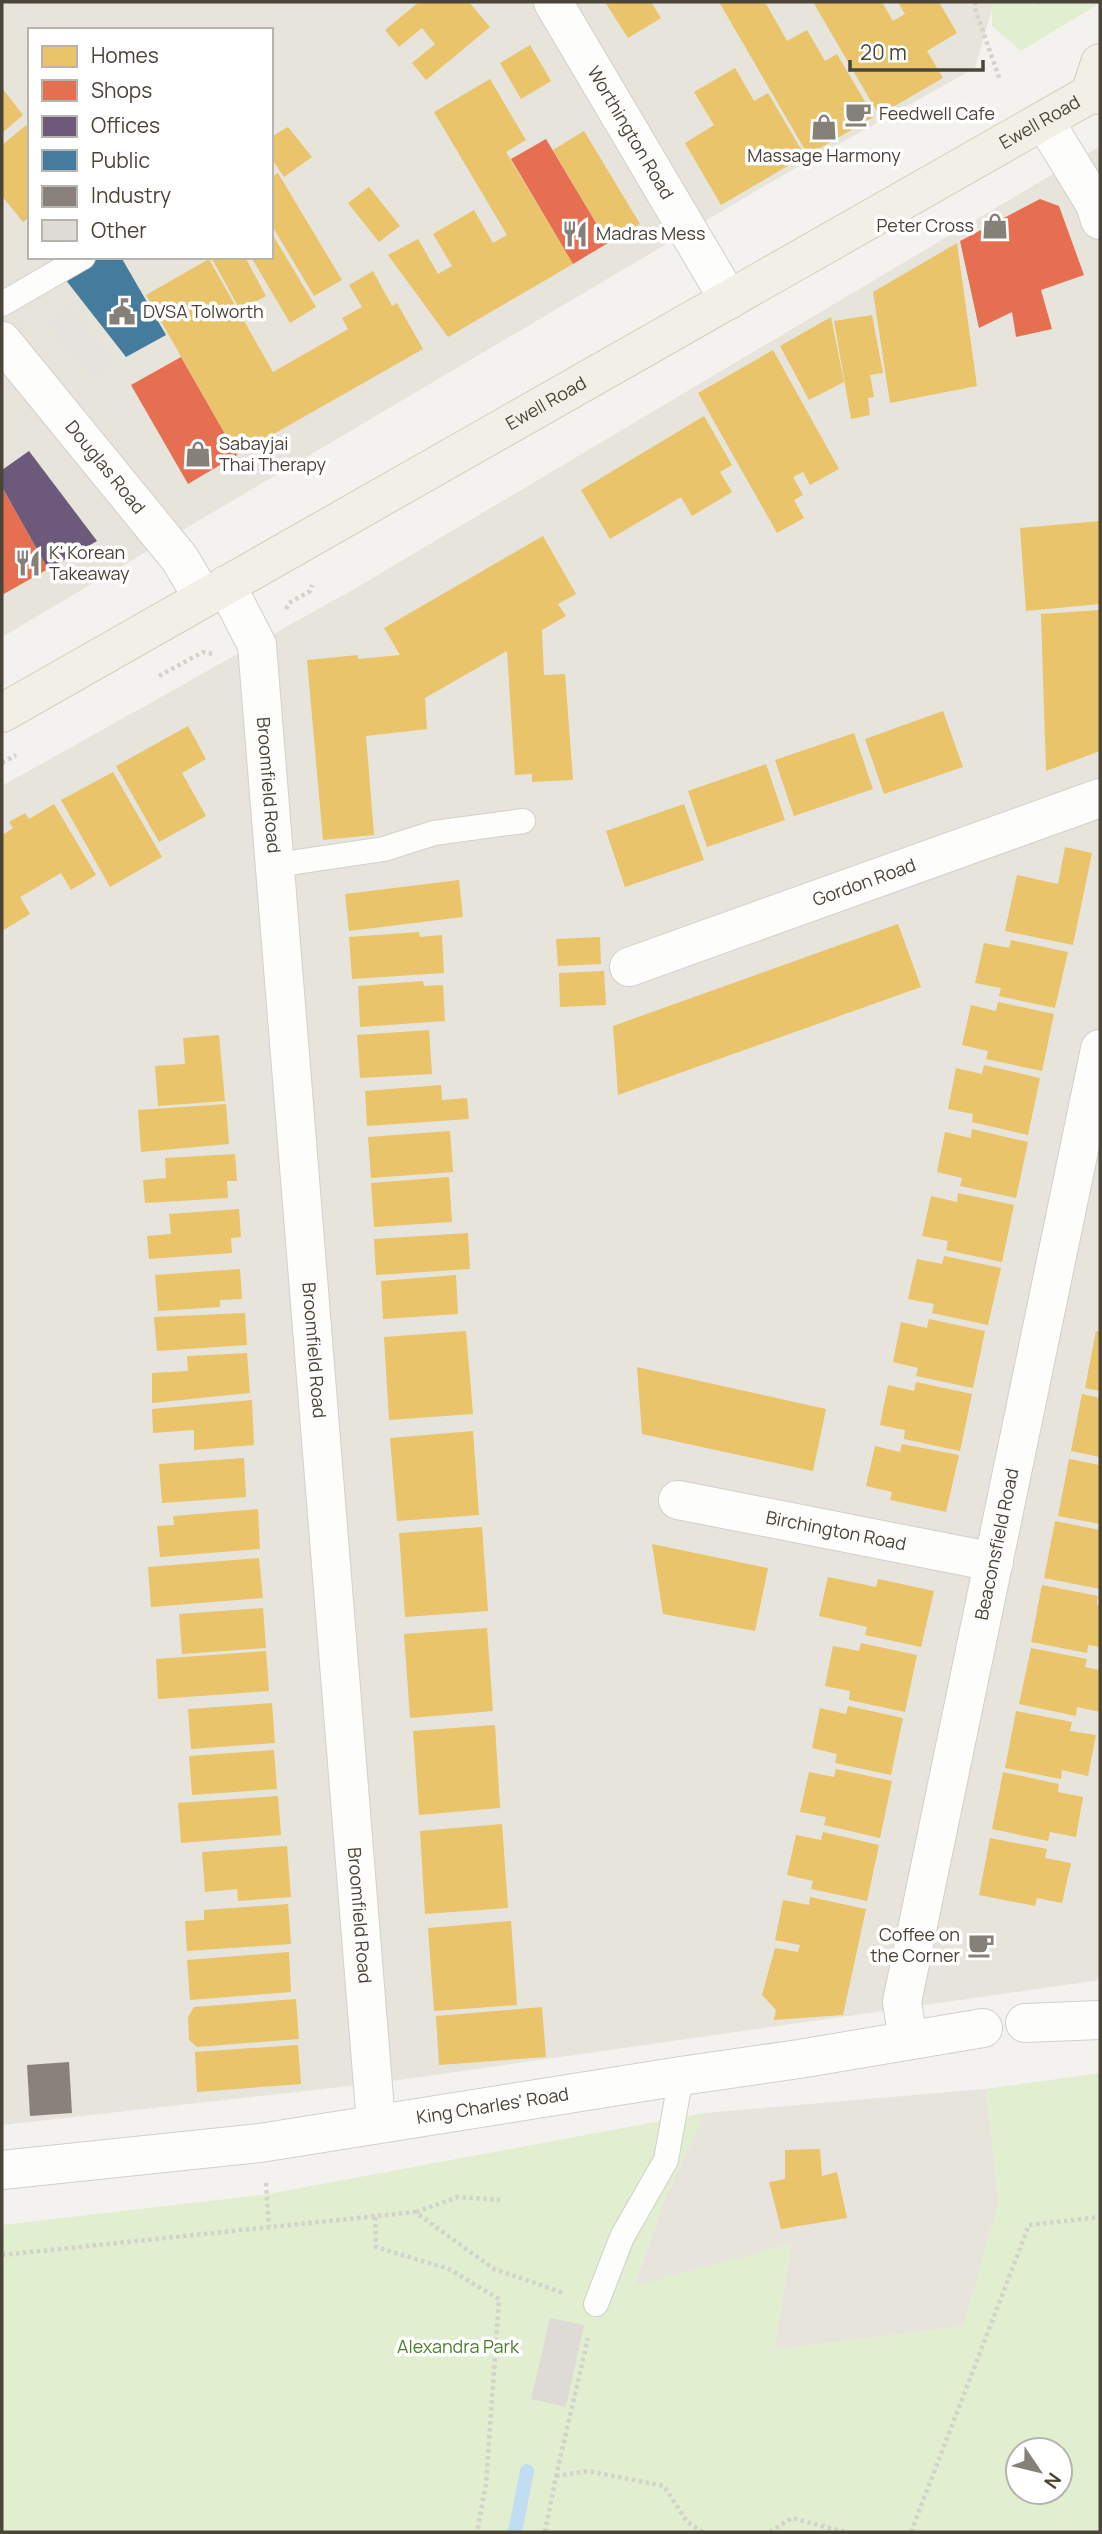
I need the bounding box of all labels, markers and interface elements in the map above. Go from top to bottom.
legend [28,28,273,259]
scale bar [850,28,983,72]
text: 20 m [860,38,907,66]
text: Homes [91,41,159,69]
street label: Worthington Road [582,61,680,203]
text: Shops [91,76,152,104]
street label: Ewell Road [995,89,1084,154]
cafe icon: Feedwell Cafe [843,99,873,129]
place label: Feedwell Cafe [879,101,995,125]
text: Offices [91,111,160,139]
shop icon: Massage Harmony [809,112,839,142]
place label: Massage Harmony [747,143,901,167]
text: Public [91,146,150,174]
text: Industry [91,181,171,209]
shop icon: Peter Cross [980,211,1010,241]
place label: Peter Cross [877,213,974,237]
text: Other [91,216,147,244]
restaurant icon: Madras Mess [560,219,590,249]
place label: Madras Mess [596,221,706,245]
public building icon: DVSA Tolworth [107,297,137,327]
place label: DVSA Tolworth [143,299,264,323]
street label: Ewell Road [501,370,590,435]
street label: Douglas Road [61,415,151,518]
place label: Sabayjai Thai Therapy [219,431,327,476]
shop icon: Sabayjai Thai Therapy [183,439,213,469]
place label: K' Korean Takeaway [49,540,130,585]
restaurant icon: K' Korean Takeaway [13,548,43,578]
street label: Broomfield Road [252,716,287,854]
street label: Gordon Road [809,852,919,911]
street label: Broomfield Road [297,1281,332,1419]
street label: Beaconsfield Road [969,1466,1024,1622]
street label: Birchington Road [764,1505,908,1555]
street label: Broomfield Road [343,1846,378,1984]
place label: Coffee on the Corner [870,1922,961,1967]
cafe icon: Coffee on the Corner [966,1930,996,1960]
street label: King Charles' Road [415,2081,570,2129]
park label: Alexandra Park [397,2334,520,2358]
north arrow [1004,2436,1074,2506]
text: N [1038,2468,1067,2494]

